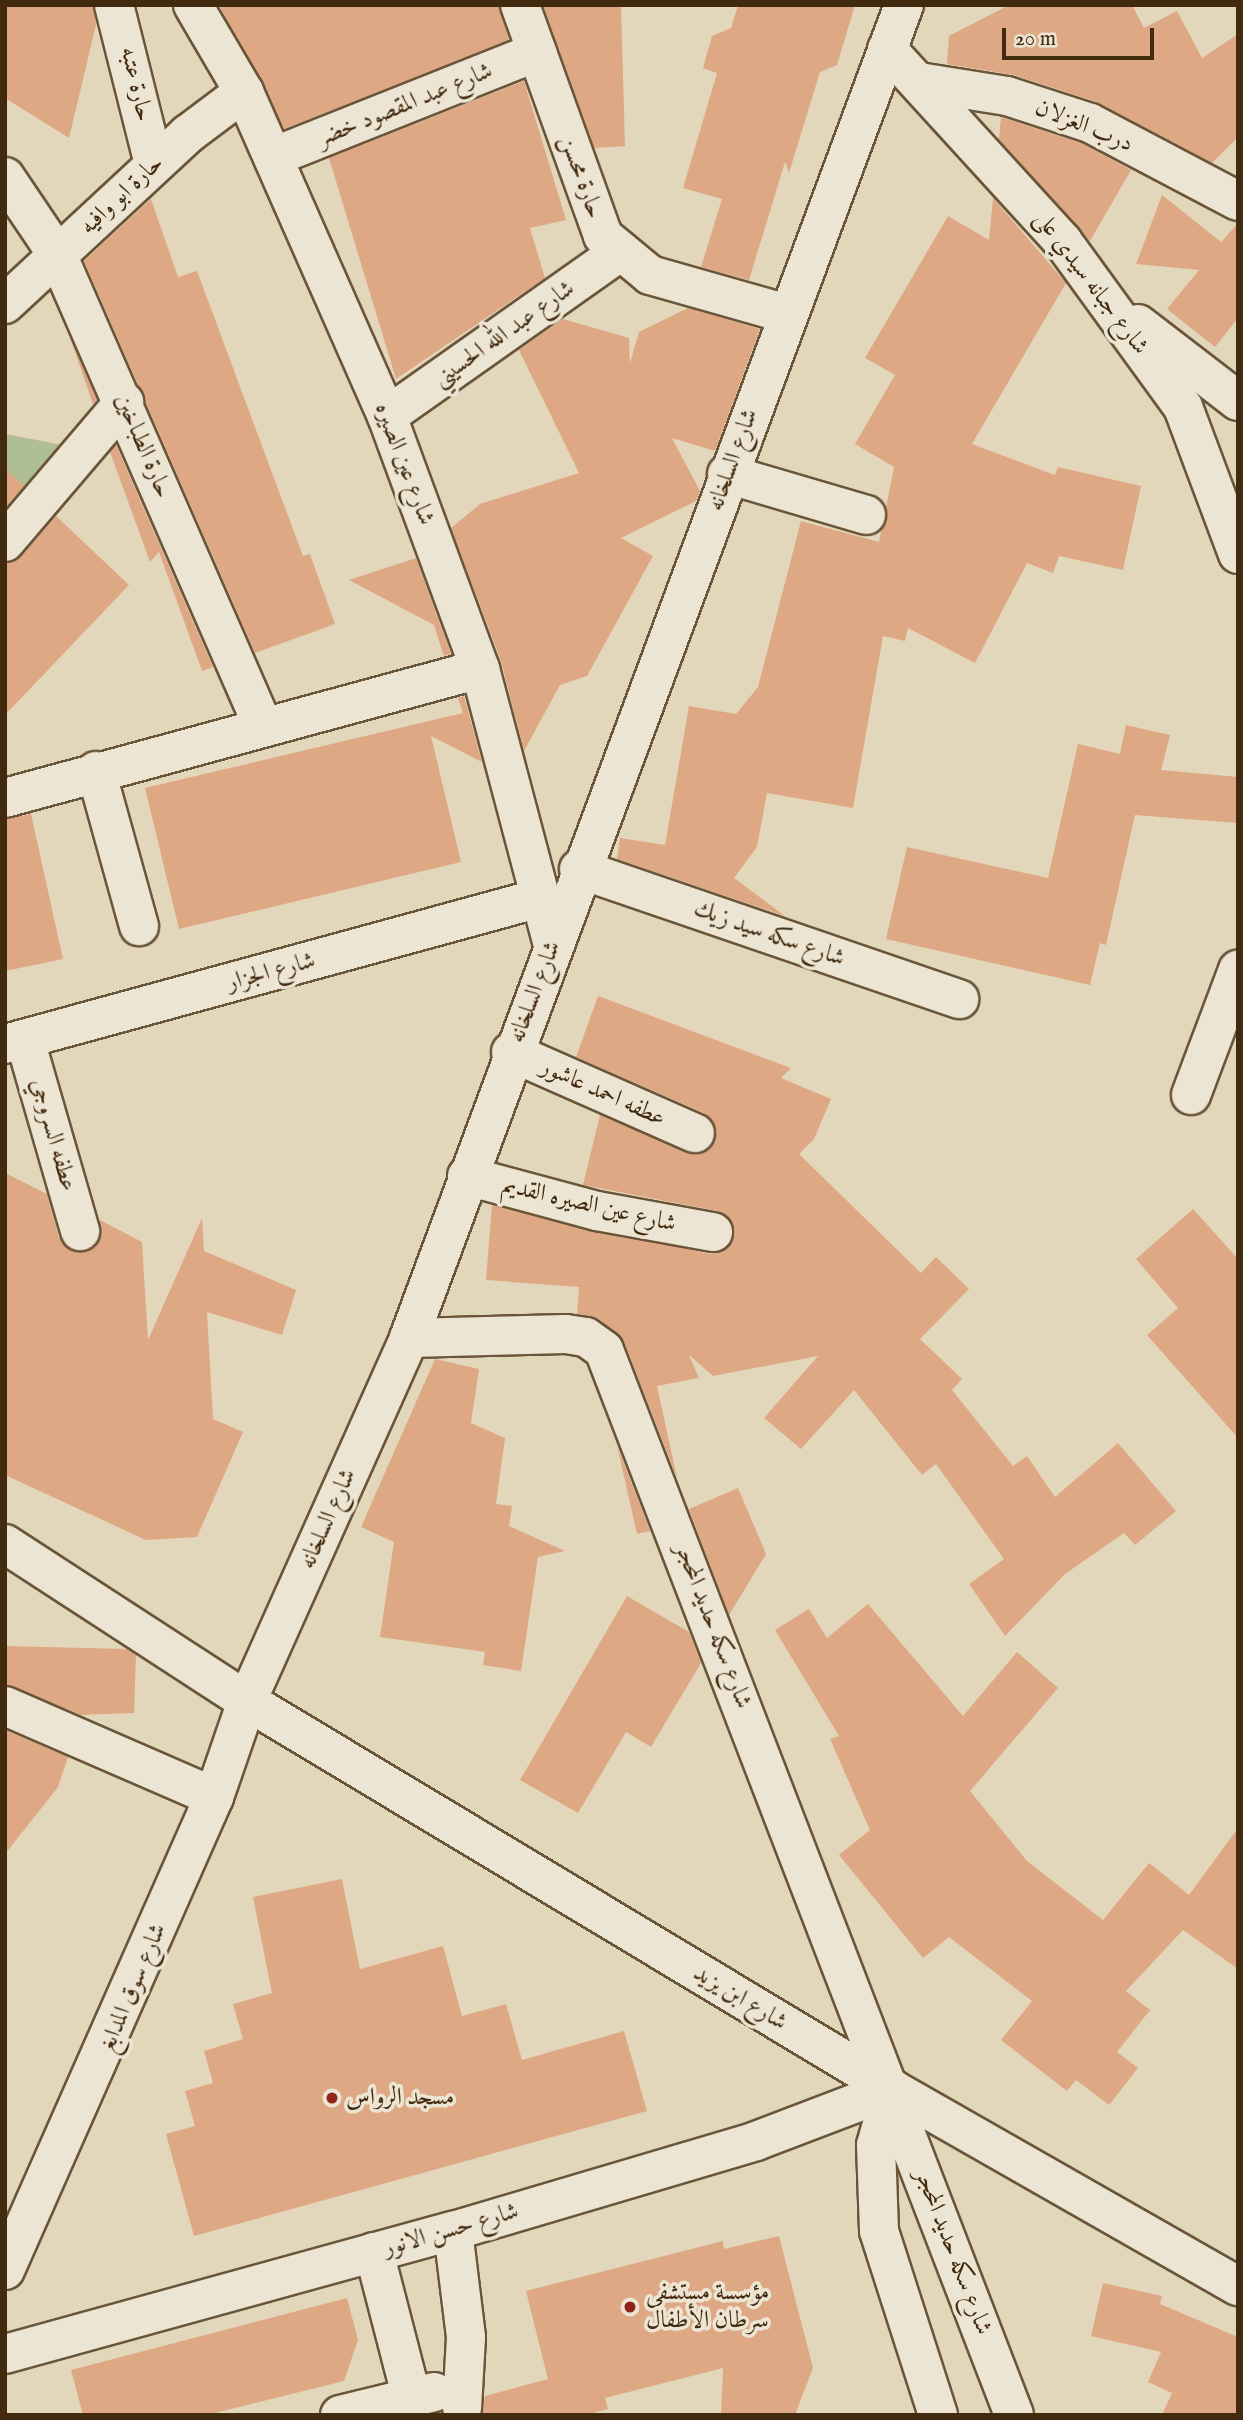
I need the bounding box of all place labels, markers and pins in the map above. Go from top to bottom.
place label: مسجد الرواس [346,2084,454,2112]
marker: مسجد الرواس [324,2090,340,2106]
place label: مؤسسة مستشفى سرطان الأطفال [646,2279,769,2335]
marker: مؤسسة مستشفى سرطان الأطفال [620,2297,640,2317]

